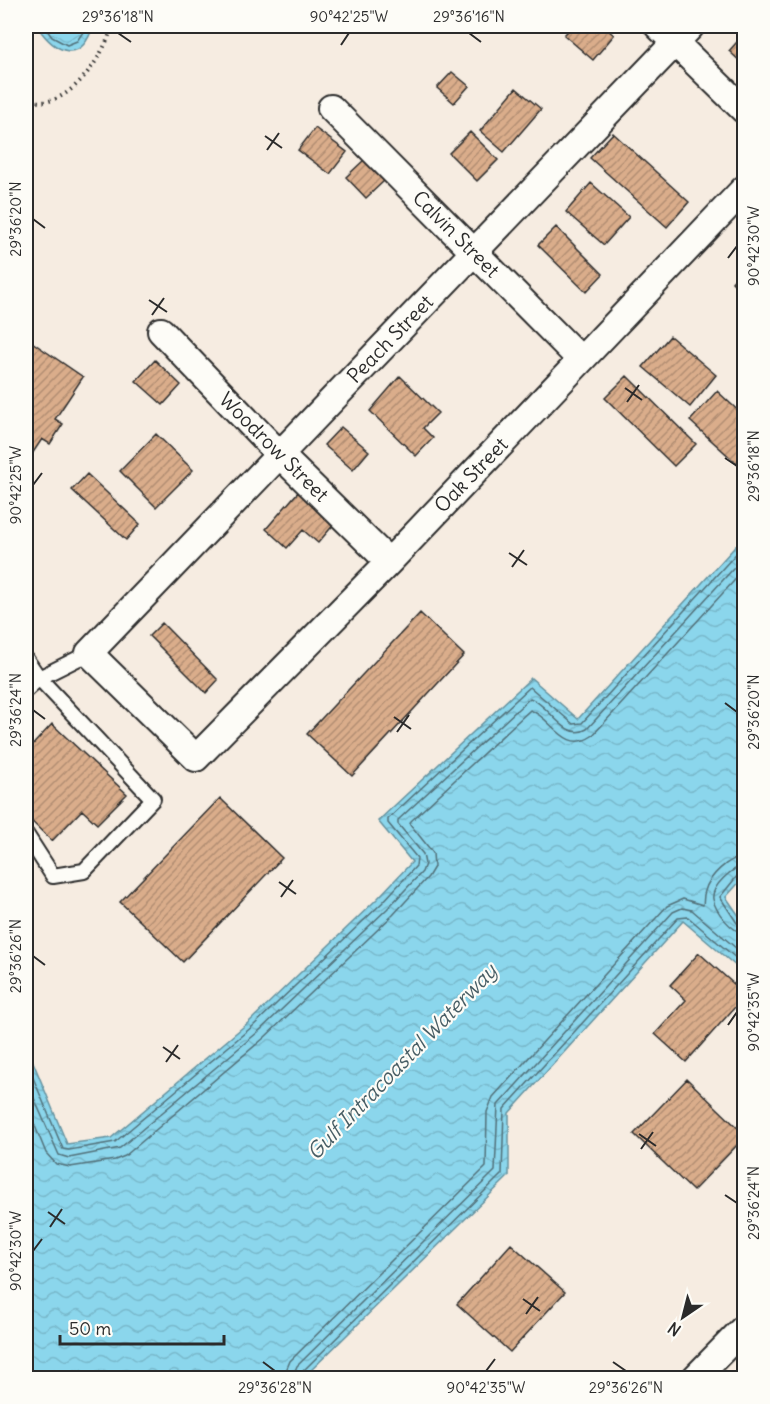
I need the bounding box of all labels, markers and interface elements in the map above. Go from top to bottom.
text: 29°36'18"N [82,7,154,26]
text: 90°42'25"W [310,7,389,26]
text: 29°36'16"N [433,7,505,26]
text: 29°36'20"N [6,181,25,257]
street label: Calvin Street [408,185,505,283]
text: 90°42'30"W [744,206,763,286]
street label: Peach Street [341,289,438,388]
street label: Woodrow Street [214,387,335,507]
text: 29°36'18"N [744,430,763,502]
street label: Oak Street [429,432,513,518]
text: 90°42'25"W [6,445,25,524]
text: 29°36'24"N [6,673,25,747]
text: 29°36'20"N [744,674,763,750]
text: 29°36'26"N [6,919,25,993]
water label: Gulf Intracoastal Waterway [301,956,504,1165]
text: 90°42'35"W [744,972,763,1051]
text: 29°36'24"N [744,1166,763,1240]
text: 90°42'30"W [6,1211,25,1291]
north arrow [653,1287,713,1347]
scale bar [60,1308,224,1346]
text: 50 m [69,1317,111,1340]
text: N [664,1318,685,1341]
text: 29°36'28"N [238,1378,312,1397]
text: 90°42'35"W [447,1378,526,1397]
text: 29°36'26"N [589,1378,663,1397]

